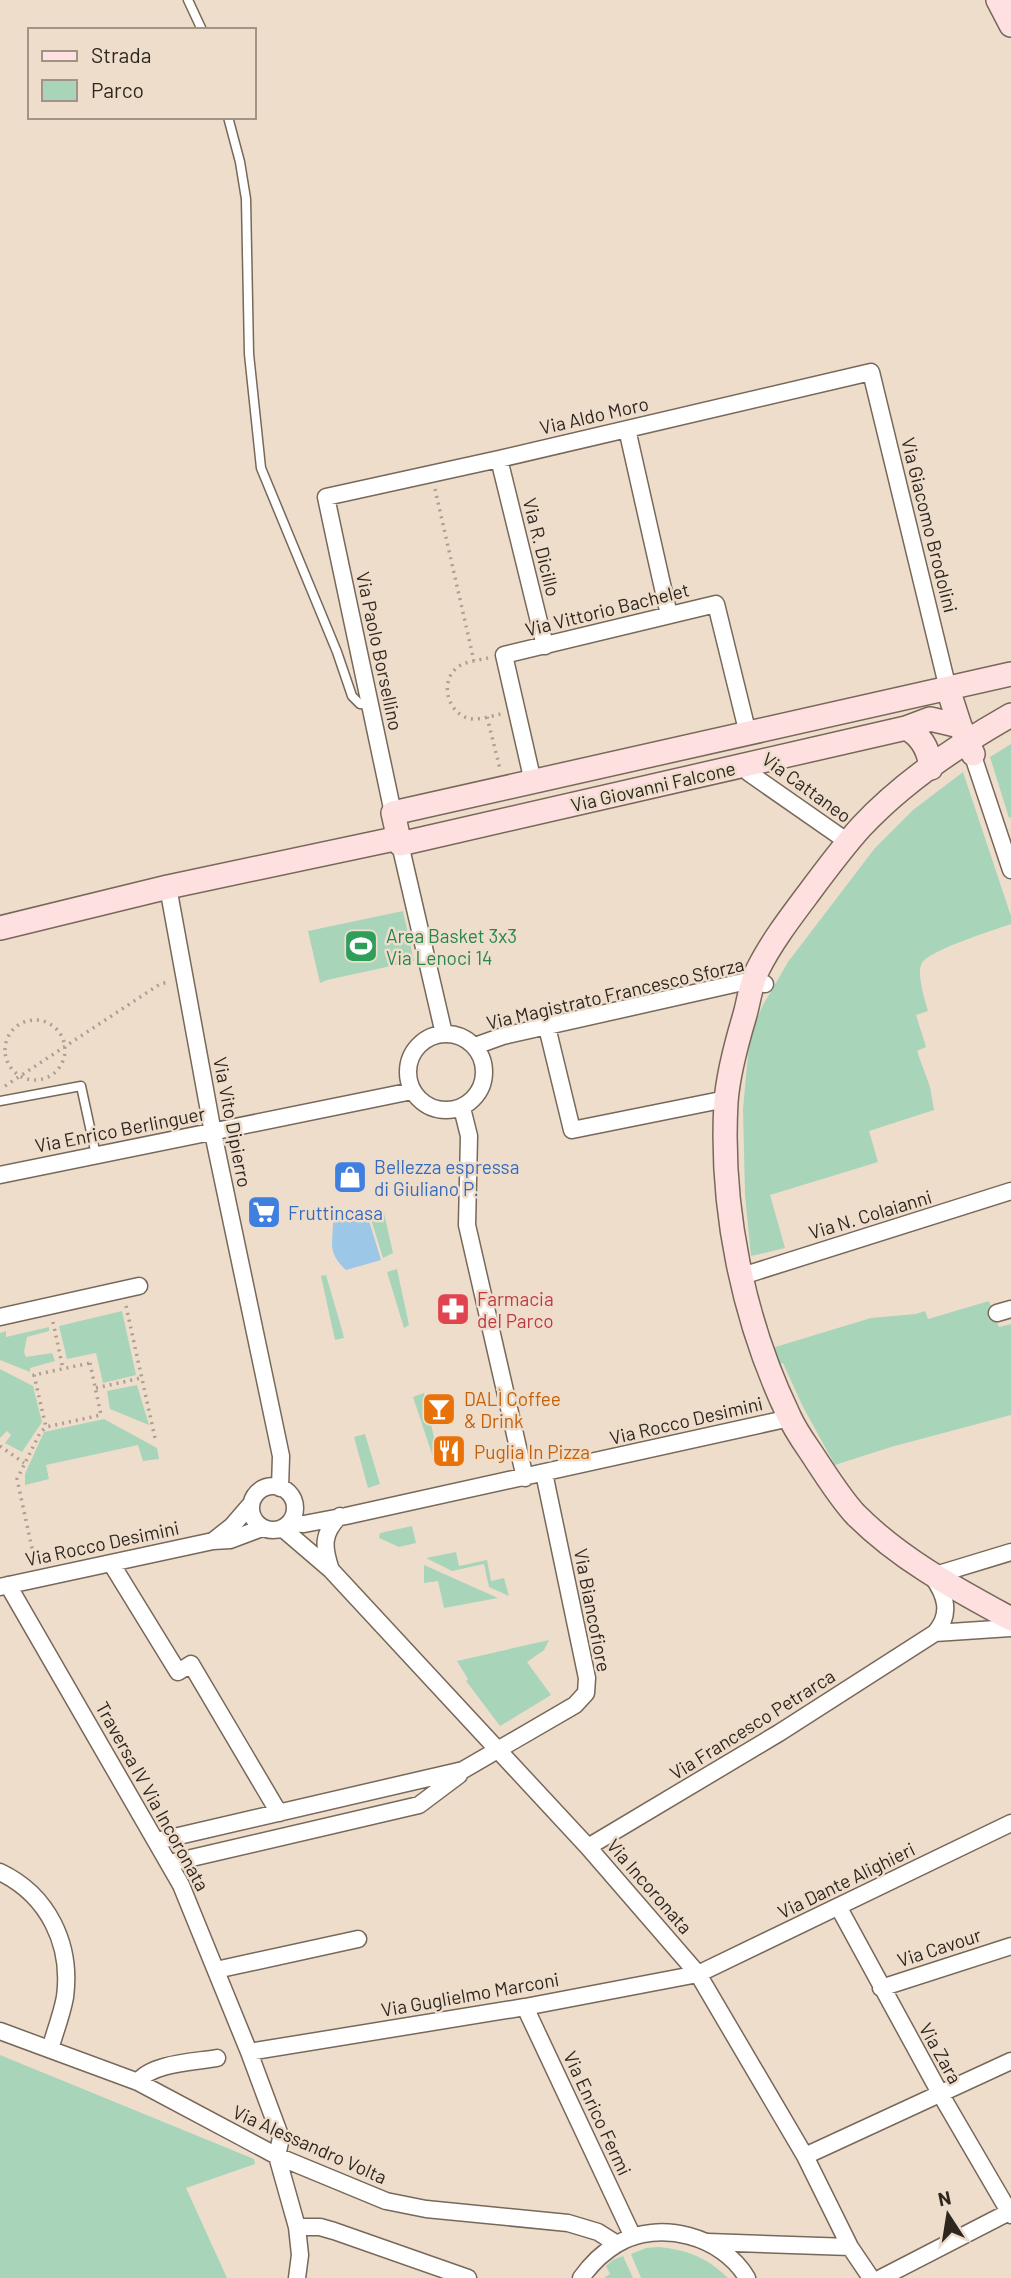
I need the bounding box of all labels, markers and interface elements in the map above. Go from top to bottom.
legend [28,28,256,119]
text: Strada [91,42,151,67]
text: Parco [91,77,144,102]
street label: Via Aldo Moro [537,391,651,439]
street label: Via Giacomo Brodolini [897,435,963,615]
street label: Via R. Dicillo [519,495,565,599]
street label: Via Paolo Borsellino [352,569,408,733]
street label: Via Vittorio Bachelet [523,577,691,641]
street label: Via Cattaneo [758,747,856,827]
street label: Via Giovanni Falcone [568,756,738,816]
place label: Area Basket 3x3 Via Lenoci 14 [386,924,517,969]
sports icon: Area Basket 3x3 Via Lenoci 14 [342,927,380,965]
street label: Via Magistrato Francesco Sforza [484,952,746,1034]
street label: Via Vito Dipierro [209,1055,257,1189]
street label: Via Enrico Berlinguer [33,1101,207,1157]
place label: Bellezza espressa di Giuliano P. [374,1155,519,1200]
shop icon: Bellezza espressa di Giuliano P. [331,1158,369,1196]
street label: Via N. Colaianni [806,1184,934,1244]
supermarket icon: Fruttincasa [245,1193,283,1231]
place label: Fruttincasa [288,1201,383,1224]
place label: Farmacia del Parco [477,1287,554,1332]
pharmacy icon: Farmacia del Parco [434,1290,472,1328]
place label: DALÌ Coffee & Drink [464,1387,561,1432]
bar icon: DALÌ Coffee & Drink [420,1390,458,1428]
street label: Via Rocco Desimini [607,1391,765,1449]
restaurant icon: Puglia In Pizza [430,1432,468,1470]
place label: Puglia In Pizza [474,1440,590,1463]
street label: Via Rocco Desimini [23,1515,181,1571]
street label: Via Biancofiore [570,1546,616,1674]
street label: Via Francesco Petrarca [665,1664,839,1784]
street label: Traversa IV Via Incoronata [91,1697,215,1895]
street label: Via Incoronata [602,1834,698,1938]
street label: Via Dante Alighieri [774,1837,918,1923]
street label: Via Cavour [894,1923,984,1971]
street label: Via Guglielmo Marconi [379,1967,561,2021]
street label: Via Zara [915,2018,967,2088]
street label: Via Enrico Fermi [559,2047,637,2179]
street label: Via Alessandro Volta [229,2100,391,2188]
north arrow [913,2180,983,2250]
text: N [936,2185,953,2210]

